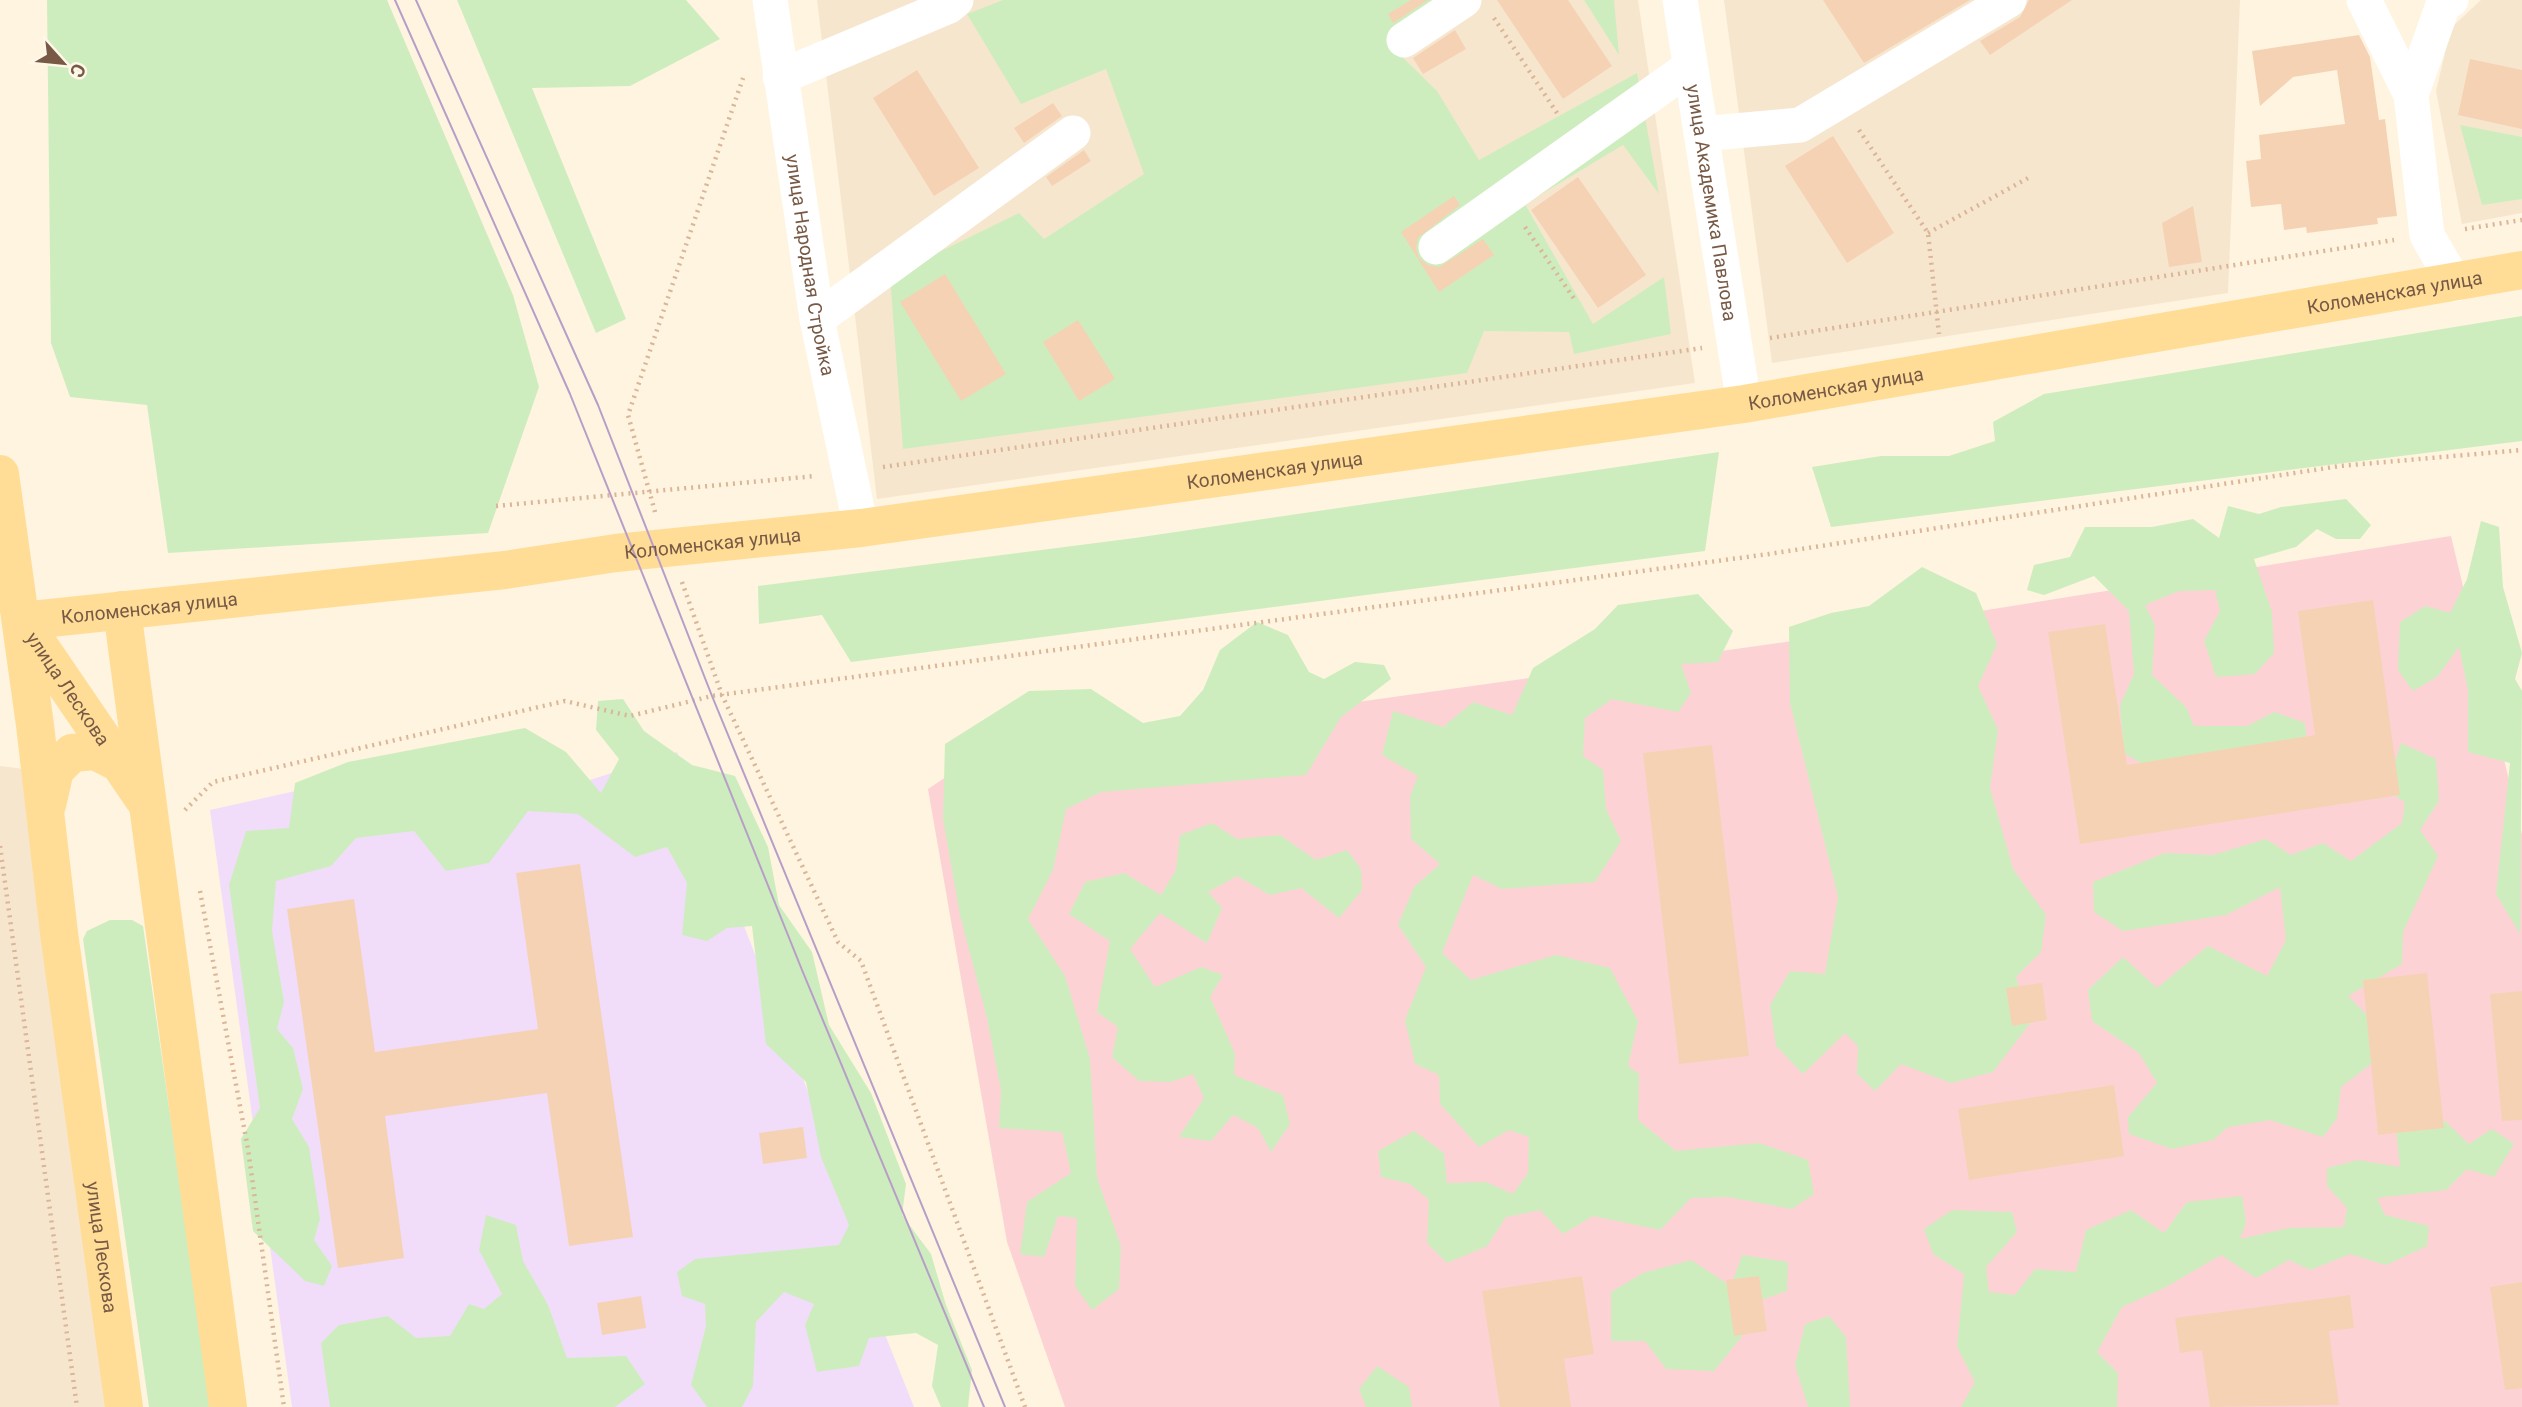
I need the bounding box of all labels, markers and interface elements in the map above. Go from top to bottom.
north arrow [28,28,98,98]
text: С [65,60,91,81]
street label: улица Академика Павлова [1682,82,1742,323]
street label: улица Народная Стройка [781,153,840,378]
street label: Коломенская улица [2305,266,2484,318]
street label: Коломенская улица [1746,362,1925,415]
street label: Коломенская улица [1185,446,1364,494]
street label: Коломенская улица [623,523,802,564]
street label: Коломенская улица [60,587,239,628]
street label: улица Лескова [22,627,115,750]
street label: улица Лескова [82,1180,122,1314]

